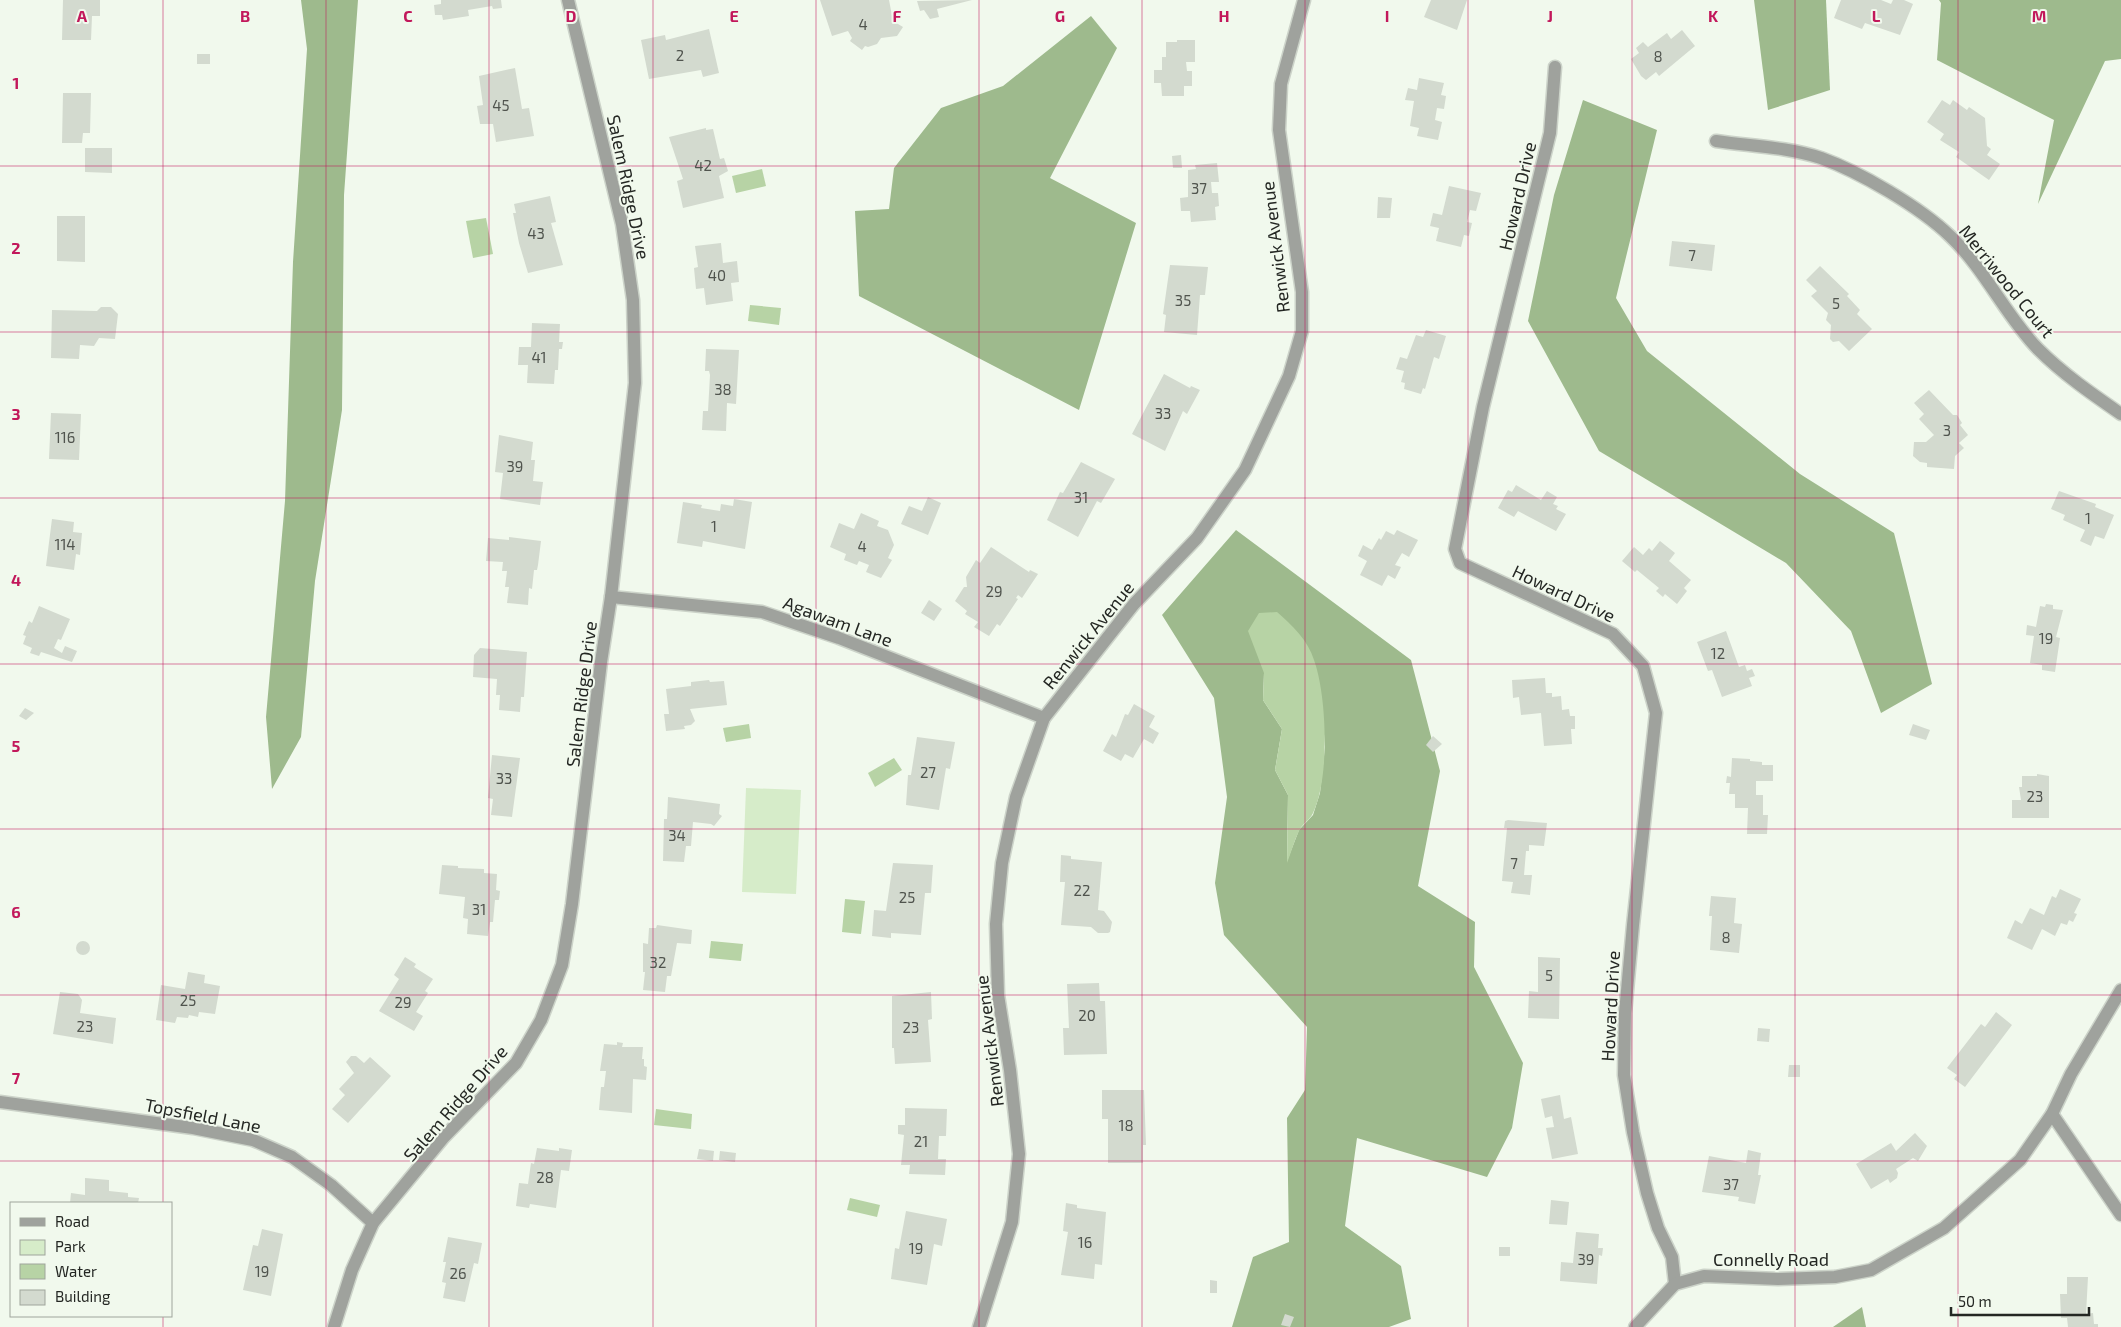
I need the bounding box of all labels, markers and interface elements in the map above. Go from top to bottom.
text: A [77,6,88,25]
text: B [240,6,250,25]
text: C [403,6,413,25]
text: D [566,6,577,25]
text: E [729,6,739,25]
text: F [893,6,902,25]
text: G [1055,6,1065,25]
text: H [1218,6,1230,25]
text: I [1385,6,1389,25]
text: J [1547,6,1553,25]
text: K [1708,6,1719,25]
text: L [1872,6,1881,25]
text: M [2032,6,2046,25]
house number: 4 [858,15,868,33]
house number: 2 [676,46,684,64]
house number: 8 [1653,47,1663,65]
text: 1 [13,73,19,92]
house number: 45 [492,96,510,114]
street label: Salem Ridge Drive [603,113,655,261]
street label: Howard Drive [1494,139,1540,253]
house number: 42 [694,156,712,174]
house number: 37 [1191,179,1207,197]
street label: Renwick Avenue [1256,180,1294,314]
street label: Merriwood Court [1955,220,2059,342]
house number: 43 [527,224,545,242]
text: 2 [11,238,21,257]
house number: 7 [1688,246,1696,264]
house number: 40 [708,266,726,284]
house number: 35 [1175,291,1191,309]
house number: 5 [1832,294,1840,312]
house number: 41 [531,348,547,366]
house number: 38 [714,380,732,398]
text: 3 [11,404,21,423]
house number: 33 [1155,404,1171,422]
house number: 3 [1943,421,1951,439]
house number: 116 [55,428,75,446]
house number: 39 [507,457,523,475]
house number: 31 [1074,488,1088,506]
house number: 1 [2085,509,2091,527]
house number: 1 [711,517,717,535]
house number: 114 [54,535,76,553]
house number: 4 [857,537,867,555]
street label: Howard Drive [1509,560,1619,626]
text: 4 [11,570,21,589]
street label: Renwick Avenue [1038,577,1138,693]
house number: 29 [985,582,1003,600]
street label: Agawam Lane [780,591,896,651]
street label: Salem Ridge Drive [561,620,601,768]
house number: 19 [2039,629,2053,647]
house number: 12 [1711,644,1725,662]
text: 5 [12,736,21,755]
house number: 27 [920,763,936,781]
house number: 33 [496,769,512,787]
house number: 23 [2027,787,2043,805]
house number: 34 [668,826,686,844]
house number: 7 [1510,854,1518,872]
house number: 22 [1074,881,1090,899]
house number: 25 [899,888,915,906]
house number: 31 [472,900,486,918]
text: 6 [11,902,21,921]
house number: 8 [1721,928,1731,946]
street label: Howard Drive [1596,950,1624,1062]
house number: 32 [650,953,666,971]
house number: 5 [1545,966,1553,984]
street label: Renwick Avenue [970,974,1008,1108]
house number: 25 [180,991,196,1009]
house number: 29 [394,993,412,1011]
house number: 20 [1078,1006,1096,1024]
house number: 23 [77,1017,93,1035]
house number: 23 [903,1018,919,1036]
street label: Salem Ridge Drive [398,1040,512,1166]
text: 7 [12,1068,21,1087]
street label: Topsfield Lane [143,1093,263,1137]
house number: 18 [1118,1116,1134,1134]
house number: 21 [914,1132,928,1150]
house number: 28 [536,1168,554,1186]
house number: 37 [1723,1175,1739,1193]
legend [10,1202,172,1317]
text: Road [55,1212,90,1230]
house number: 16 [1078,1233,1092,1251]
text: Park [55,1237,86,1255]
house number: 19 [909,1239,923,1257]
street label: Connelly Road [1713,1248,1829,1270]
house number: 39 [1578,1250,1594,1268]
text: Water [55,1262,97,1280]
house number: 19 [255,1262,269,1280]
house number: 26 [449,1264,467,1282]
scale bar [1951,1284,2088,1316]
text: Building [55,1287,111,1305]
text: 50 m [1958,1292,1992,1310]

